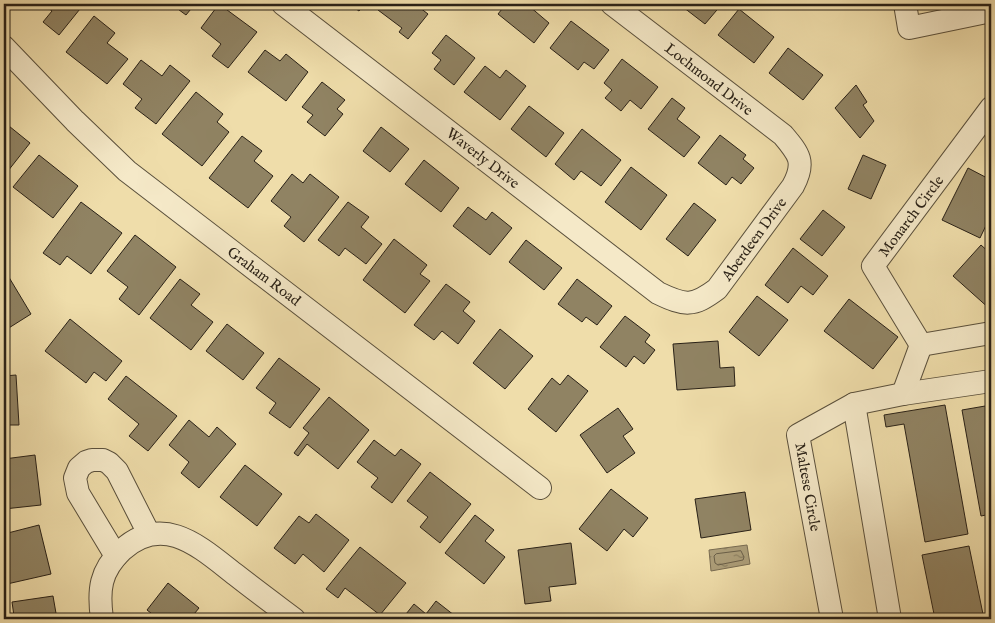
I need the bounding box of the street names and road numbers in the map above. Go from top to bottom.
street label: Lochmond Drive [661,39,757,120]
street label: Waverly Drive [442,124,523,193]
street label: Monarch Circle [875,172,948,261]
street label: Aberdeen Drive [717,194,791,286]
street label: Graham Road [223,243,305,311]
street label: Maltese Circle [790,441,825,533]

